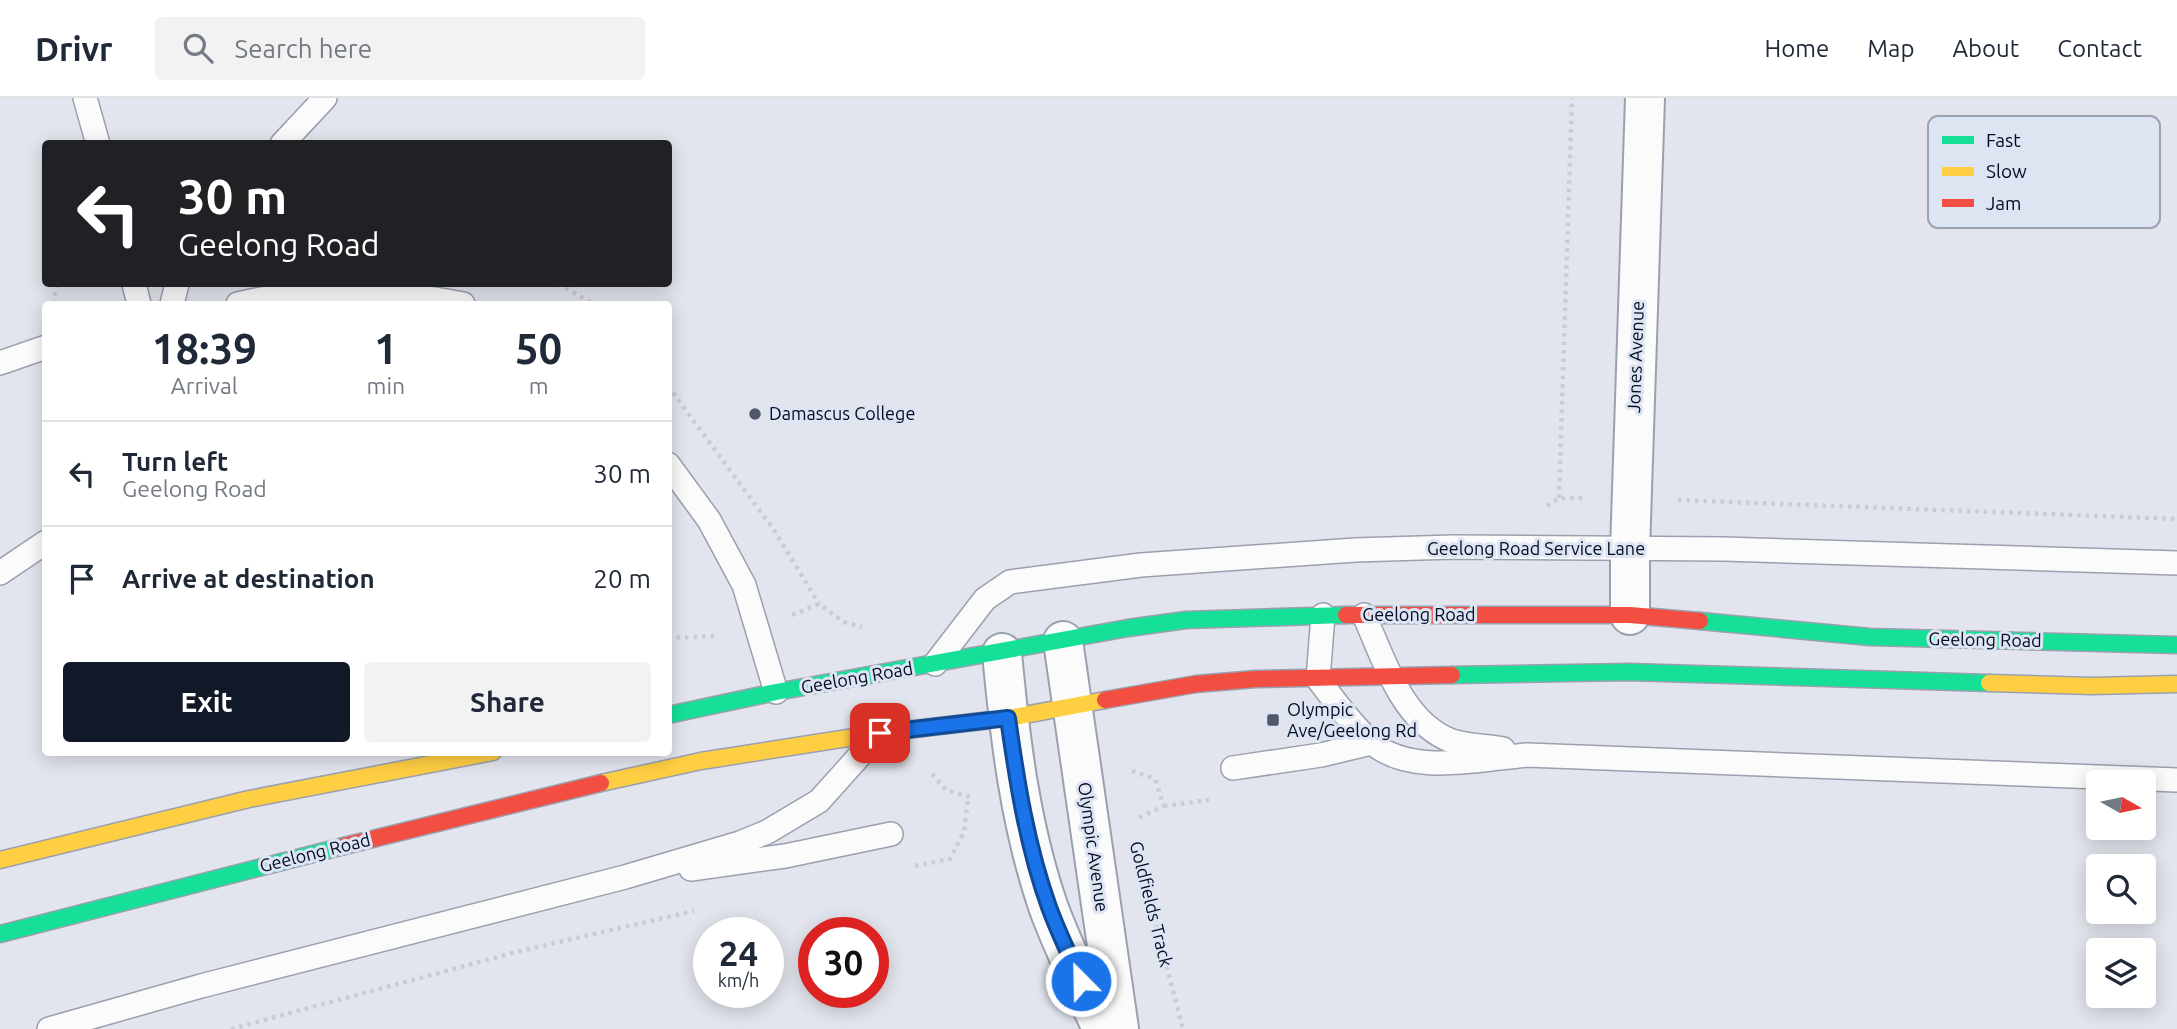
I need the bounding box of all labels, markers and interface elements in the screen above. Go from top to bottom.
search box [155,17,645,80]
icon: search [179,29,217,67]
text: Drivr [35,30,113,67]
text: Search here [235,34,372,63]
text: Home [1764,35,1829,62]
text: Map [1867,35,1914,62]
text: About [1952,35,2019,62]
text: Contact [2057,35,2142,62]
legend [1928,116,2160,228]
text: Fast [1986,129,2021,151]
text: Slow [1986,160,2027,182]
icon: left [63,168,154,259]
text: 30 m [178,168,287,223]
text: Jam [1986,192,2022,214]
text: Geelong Road [178,226,379,262]
street label: Jones Avenue [1623,301,1647,413]
text: 18:39 [152,325,257,372]
text: 1 [374,325,398,372]
text: 50 [515,325,562,372]
text: Arrival [171,373,238,398]
text: min [367,373,405,398]
text: m [529,373,549,398]
place label: Damascus College [769,403,915,423]
marker: Damascus College [747,406,763,422]
text: Turn left [122,447,228,476]
icon: left [63,455,101,493]
text: 30 m [593,459,651,488]
text: Geelong Road [122,476,267,501]
street label: Geelong Road Service Lane [1427,538,1645,558]
icon: arrive [63,560,101,598]
text: Arrive at destination [122,564,375,593]
text: 20 m [593,564,651,593]
street label: Geelong Road [1362,604,1476,624]
street label: Geelong Road [1928,628,2042,650]
street label: Geelong Road [799,657,914,697]
button: Exit [63,662,350,742]
button: Share [364,662,651,742]
place label: Olympic Ave/Geelong Rd [1287,699,1417,740]
pin [850,703,910,763]
marker: Olympic Ave/Geelong Rd [1265,712,1281,728]
icon: arrive [861,714,899,752]
north arrow [2086,770,2156,840]
map controls [2086,770,2156,1008]
street label: Olympic Avenue [1075,781,1113,913]
street label: Geelong Road [257,829,372,875]
street label: Goldfields Track [1127,839,1177,969]
button: search [2086,854,2156,924]
speed limit sign: 30 [798,917,889,1008]
text: 24 [719,933,758,973]
button: layers [2086,938,2156,1008]
position arrow [1044,944,1118,1018]
text: km/h [718,970,759,990]

